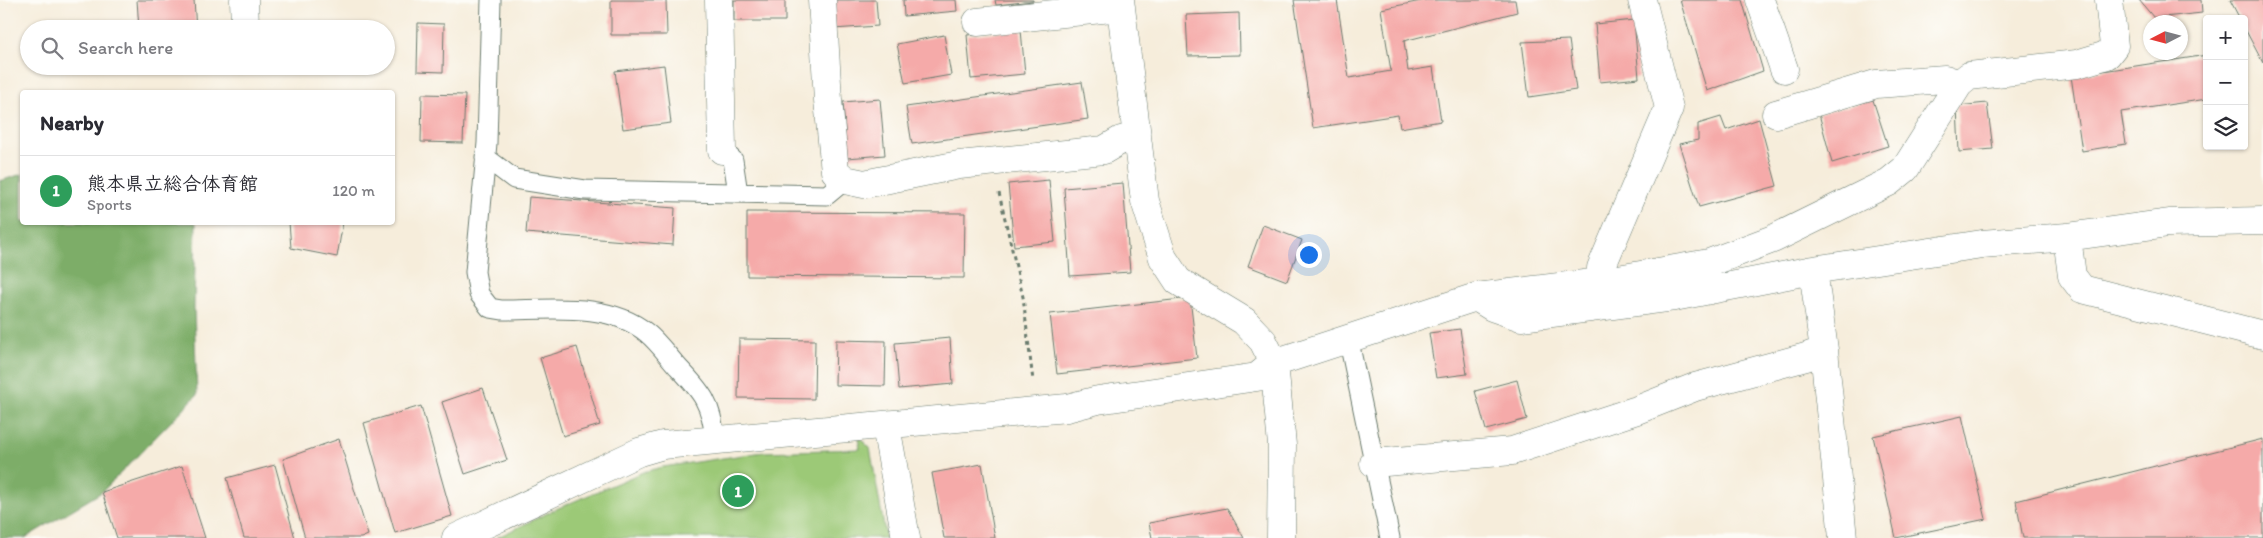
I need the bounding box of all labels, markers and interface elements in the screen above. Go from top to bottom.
north arrow [2143,15,2188,60]
map controls [2203,15,2248,150]
button: + [2203,15,2248,60]
search box [20,20,395,75]
icon: search [38,34,66,62]
text: Search here [78,36,173,59]
button: − [2203,60,2248,105]
button: layers [2203,105,2248,150]
text: Nearby [40,110,104,135]
text: 熊本県立総合体育館 [87,172,258,195]
text: 1 [52,181,60,200]
text: 120 m [332,181,375,200]
text: Sports [87,195,132,214]
your location [1296,242,1322,268]
pin: 1 [722,472,754,510]

